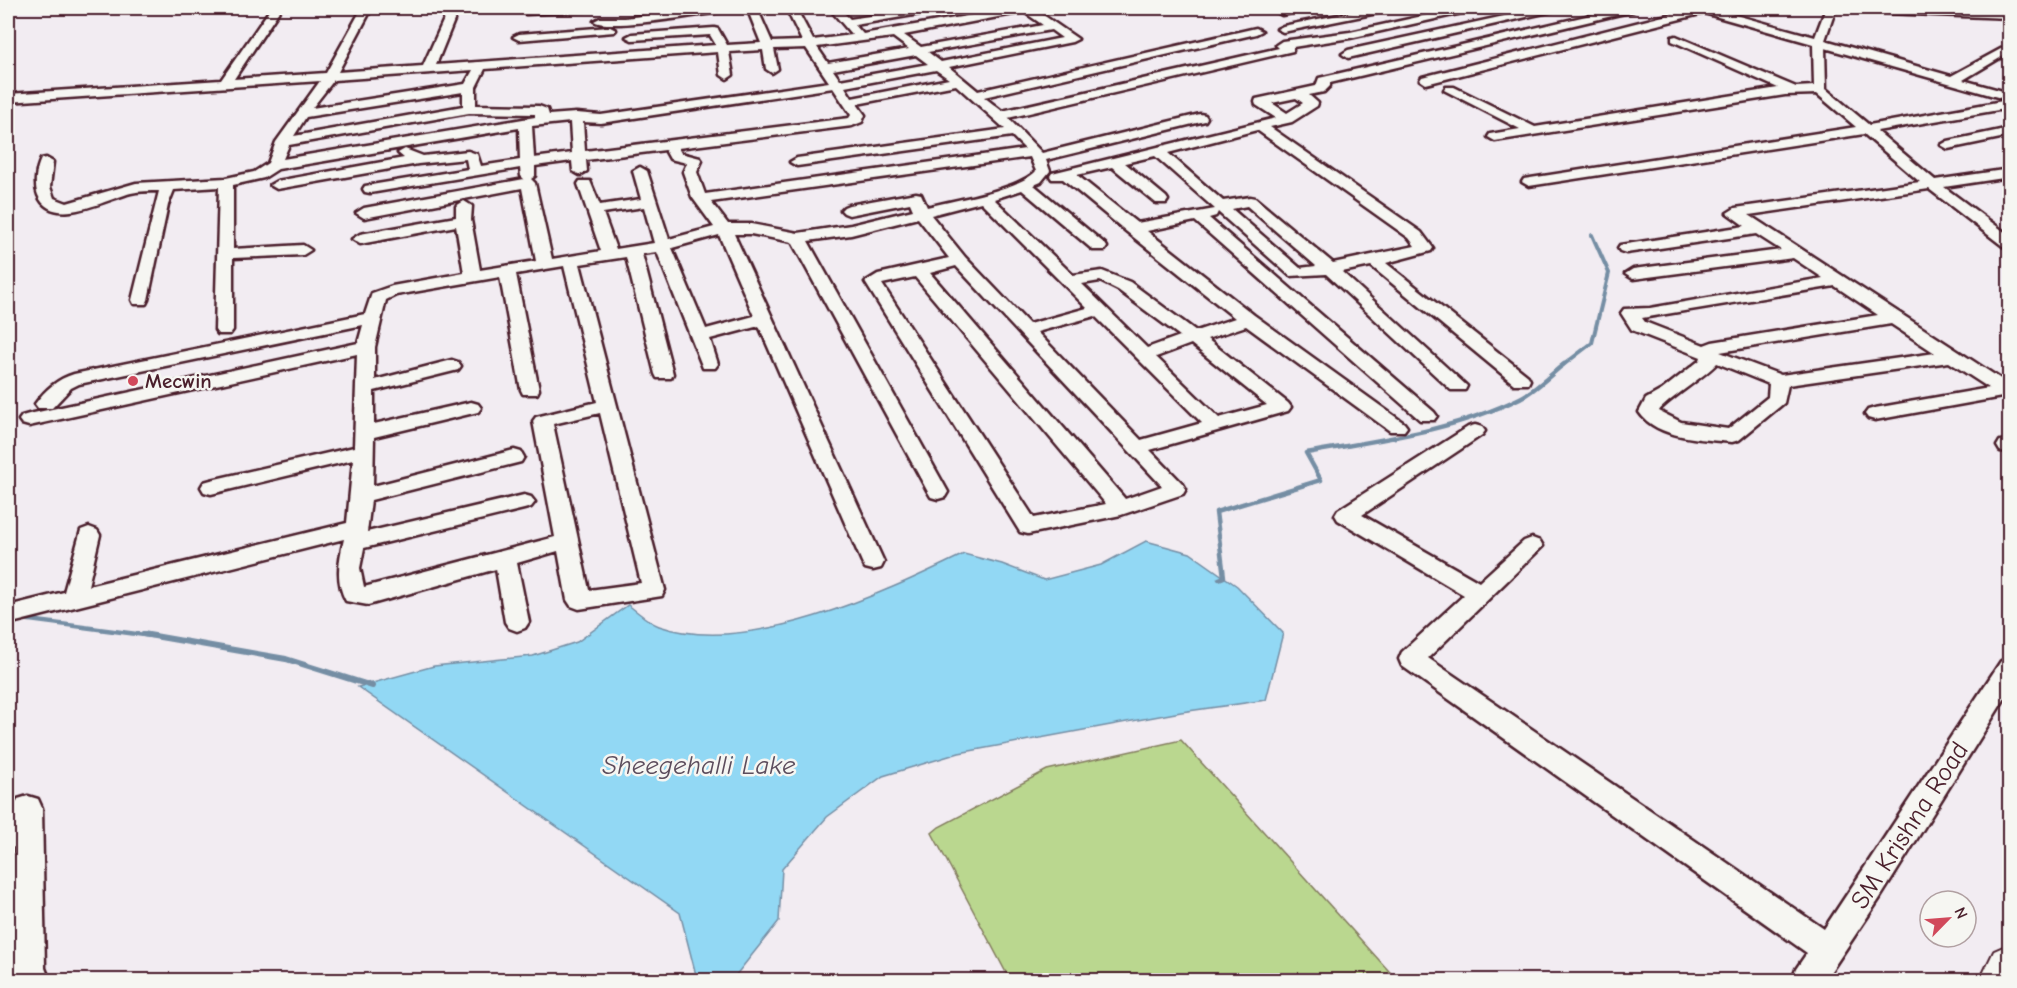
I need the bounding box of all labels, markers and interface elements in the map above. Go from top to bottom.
place label: Mecwin [145,369,212,393]
marker: Mecwin [126,374,140,388]
street label: SM Krishna Road [1845,736,1975,915]
water label: Sheegehalli Lake [602,750,796,781]
north arrow [1918,889,1978,949]
text: N [1950,905,1971,922]

